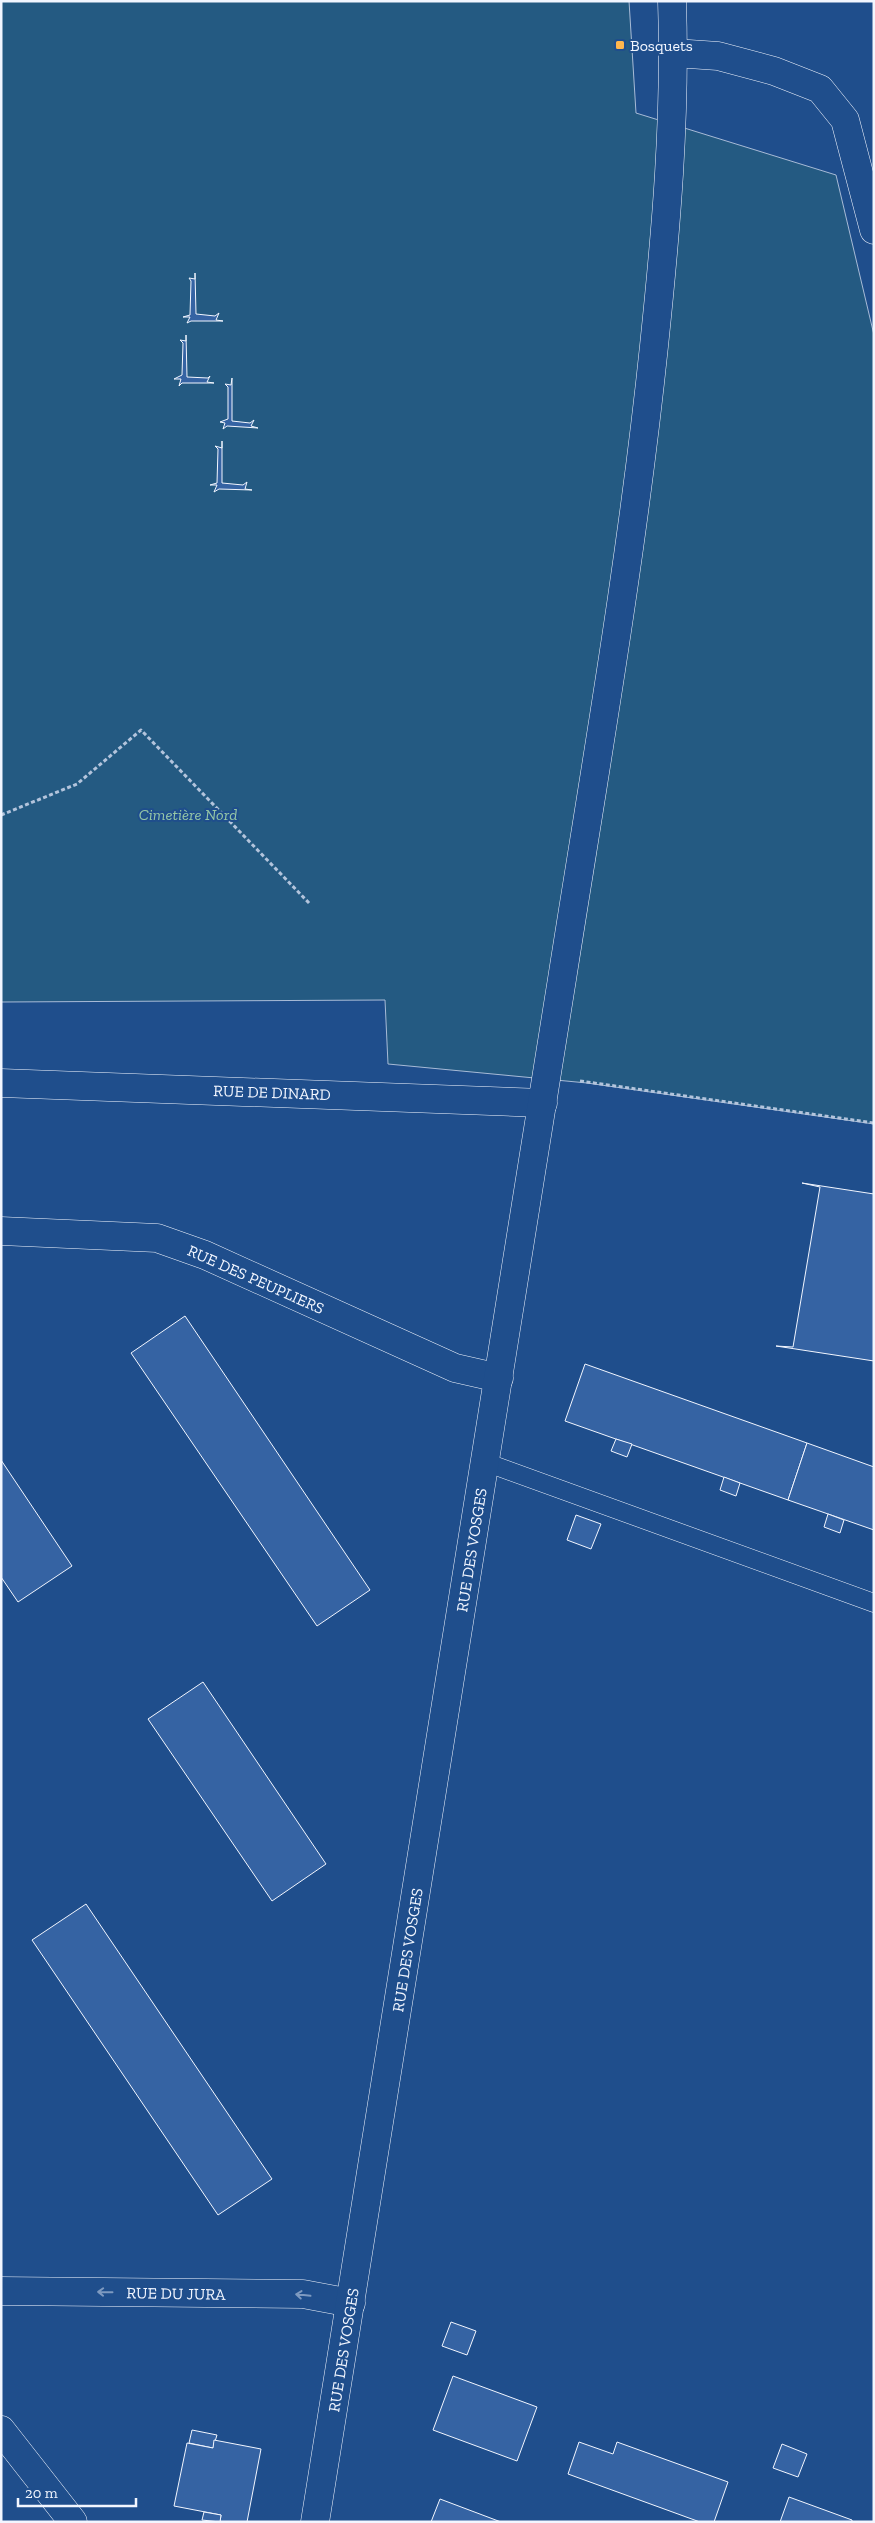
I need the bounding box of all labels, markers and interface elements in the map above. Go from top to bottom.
place label: Bosquets [630,36,693,55]
marker: Bosquets [614,39,626,51]
park label: Cimetière Nord [139,805,237,824]
street label: RUE DE DINARD [213,1081,331,1104]
street label: RUE DES PEUPLIERS [185,1241,327,1318]
street label: RUE DES VOSGES [452,1487,491,1614]
street label: RUE DES VOSGES [388,1887,427,2014]
street label: RUE DU JURA [126,2283,226,2304]
one-way arrow [97,2287,114,2297]
street label: RUE DES VOSGES [324,2287,363,2414]
one-way arrow [295,2290,311,2300]
scale bar [18,2476,135,2508]
text: 20 m [25,2484,58,2502]

